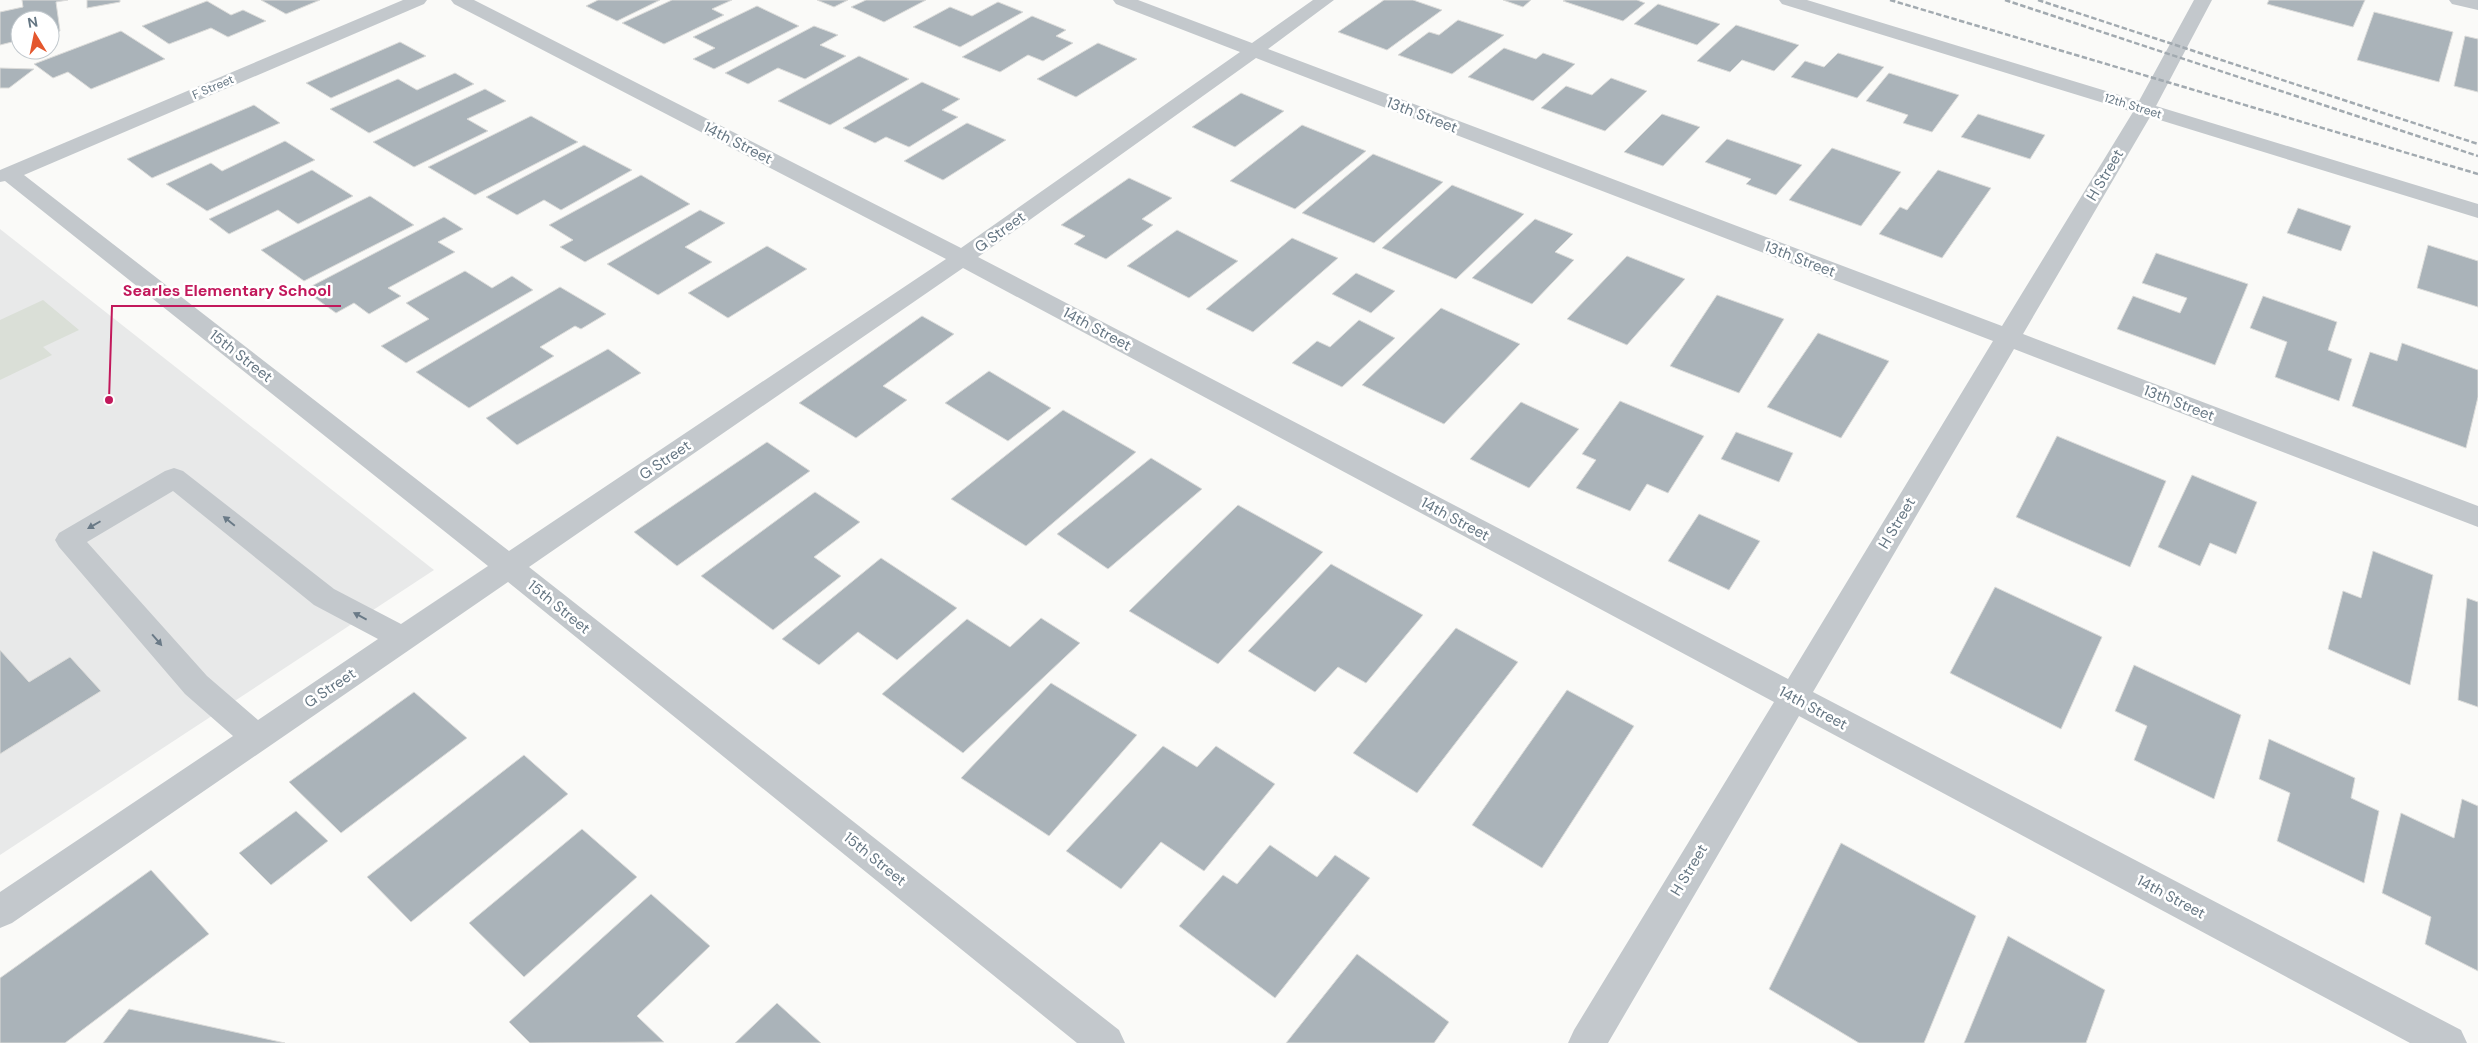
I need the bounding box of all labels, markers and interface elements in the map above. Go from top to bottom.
north arrow [10,10,60,60]
text: N [26,12,39,32]
street label: F Street [190,71,236,103]
street label: 12th Street [2102,90,2164,122]
street label: 13th Street [1384,92,1460,138]
street label: 14th Street [700,117,776,169]
street label: H Street [2082,145,2128,204]
street label: G Street [971,207,1029,257]
street label: 13th Street [1762,236,1838,282]
callout: Searles Elementary School [112,275,341,306]
text: Searles Elementary School [123,280,331,301]
street label: 14th Street [1059,303,1135,355]
street label: 15th Street [205,325,277,387]
street label: 13th Street [2141,380,2217,426]
street label: G Street [635,435,695,484]
street label: 14th Street [1417,493,1493,545]
street label: H Street [1874,493,1920,552]
one-way arrow [222,516,235,526]
one-way arrow [87,521,102,529]
street label: 15th Street [524,576,594,638]
one-way arrow [352,612,367,620]
one-way arrow [151,634,163,646]
street label: G Street [300,663,360,712]
street label: 14th Street [1775,682,1851,734]
street label: 15th Street [840,828,910,890]
street label: H Street [1666,840,1712,899]
street label: 14th Street [2133,871,2209,923]

